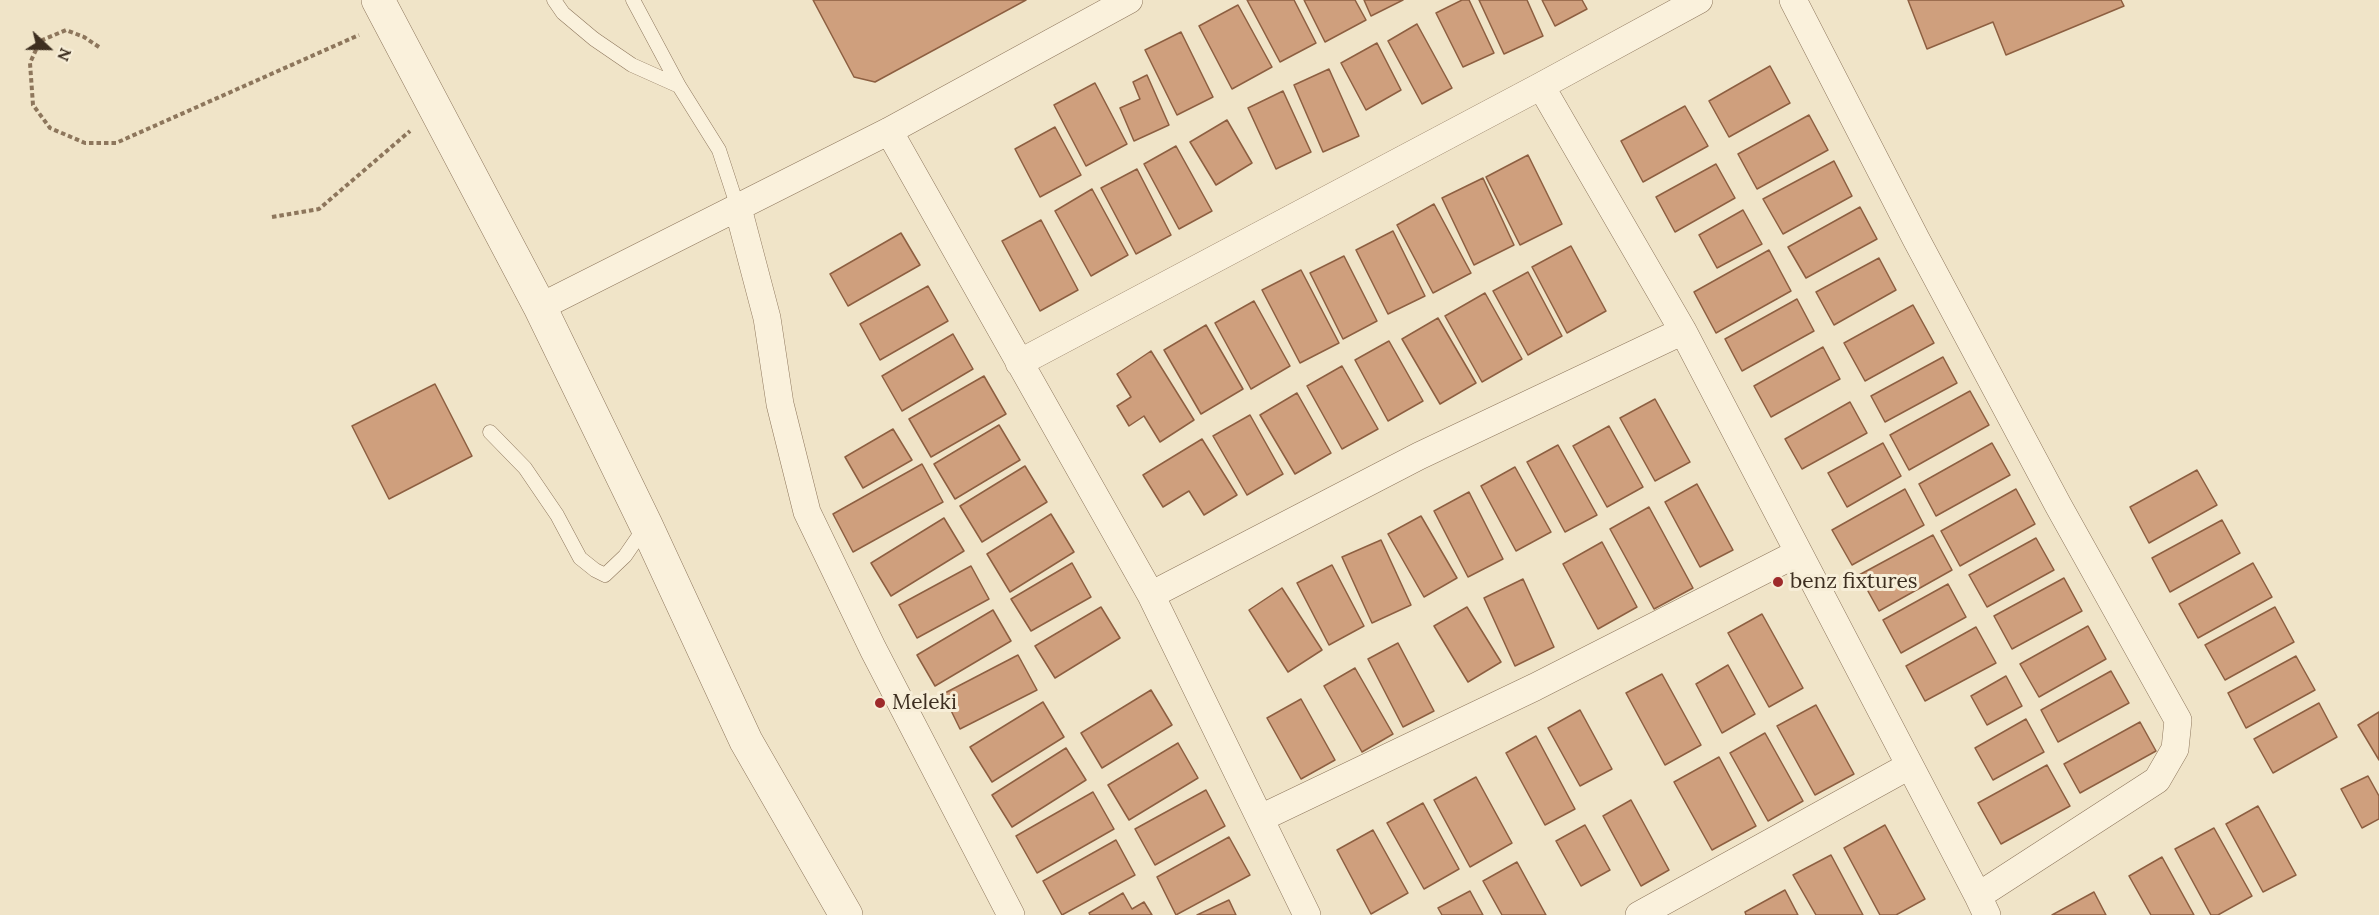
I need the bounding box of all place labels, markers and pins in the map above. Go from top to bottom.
place label: benz fixtures [1790,569,1918,595]
marker: benz fixtures [1771,575,1785,589]
place label: Meleki [892,690,957,716]
marker: Meleki [873,696,887,710]

